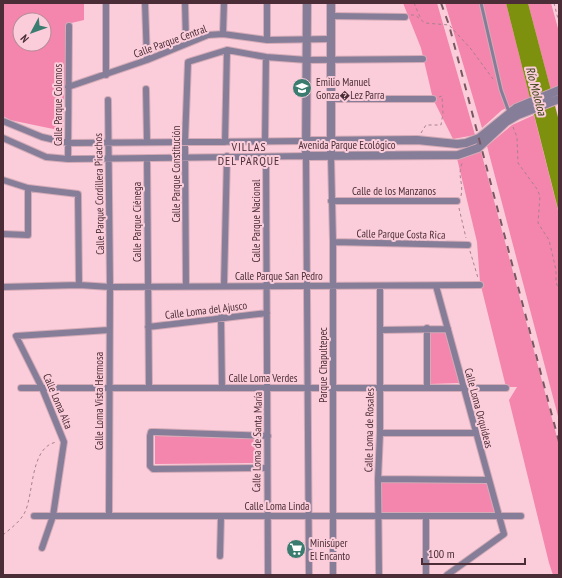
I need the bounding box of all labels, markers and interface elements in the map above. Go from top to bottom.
north arrow [12,12,52,52]
street label: Calle Parque Central [131,21,209,61]
text: N [17,32,32,45]
street label: Calle Parque Colomos [51,64,65,146]
water label: Río Mololoa [523,65,550,118]
place label: Emilio Manuel Gonza�Lez Parra [316,75,384,102]
school or university icon: Emilio Manuel Gonza�Lez Parra [291,77,313,99]
street label: Calle Parque Constitución [169,125,183,222]
street label: Calle Parque Cordillera Picachos [91,133,107,255]
street label: Avenida Parque Ecológico [299,138,396,152]
district label: VILLAS DEL PARQUE [218,139,280,168]
street label: Calle Parque Nacional [249,179,263,262]
street label: Calle Parque Ciénega [130,182,144,262]
street label: Calle de los Manzanos [352,184,436,198]
street label: Calle Parque Costa Rica [357,226,445,242]
street label: Calle Parque San Pedro [235,269,323,283]
street label: Calle Loma del Ajusco [164,298,248,322]
street label: Parque Chapultepec [316,327,330,403]
street label: Calle Loma Vista Hermosa [92,352,106,450]
street label: Calle Loma Orquídeas [462,366,496,450]
street label: Calle Loma Alta [40,371,76,431]
street label: Calle Loma Verdes [229,371,298,385]
street label: Calle Loma de Rosales [361,388,377,472]
street label: Calle Loma de Santa María [249,392,265,492]
street label: Calle Loma Linda [245,499,309,513]
place label: Minisúper El Encanto [310,536,350,563]
supermarket icon: Minisúper El Encanto [285,538,307,560]
scale bar [422,540,525,566]
text: 100 m [428,546,455,561]

